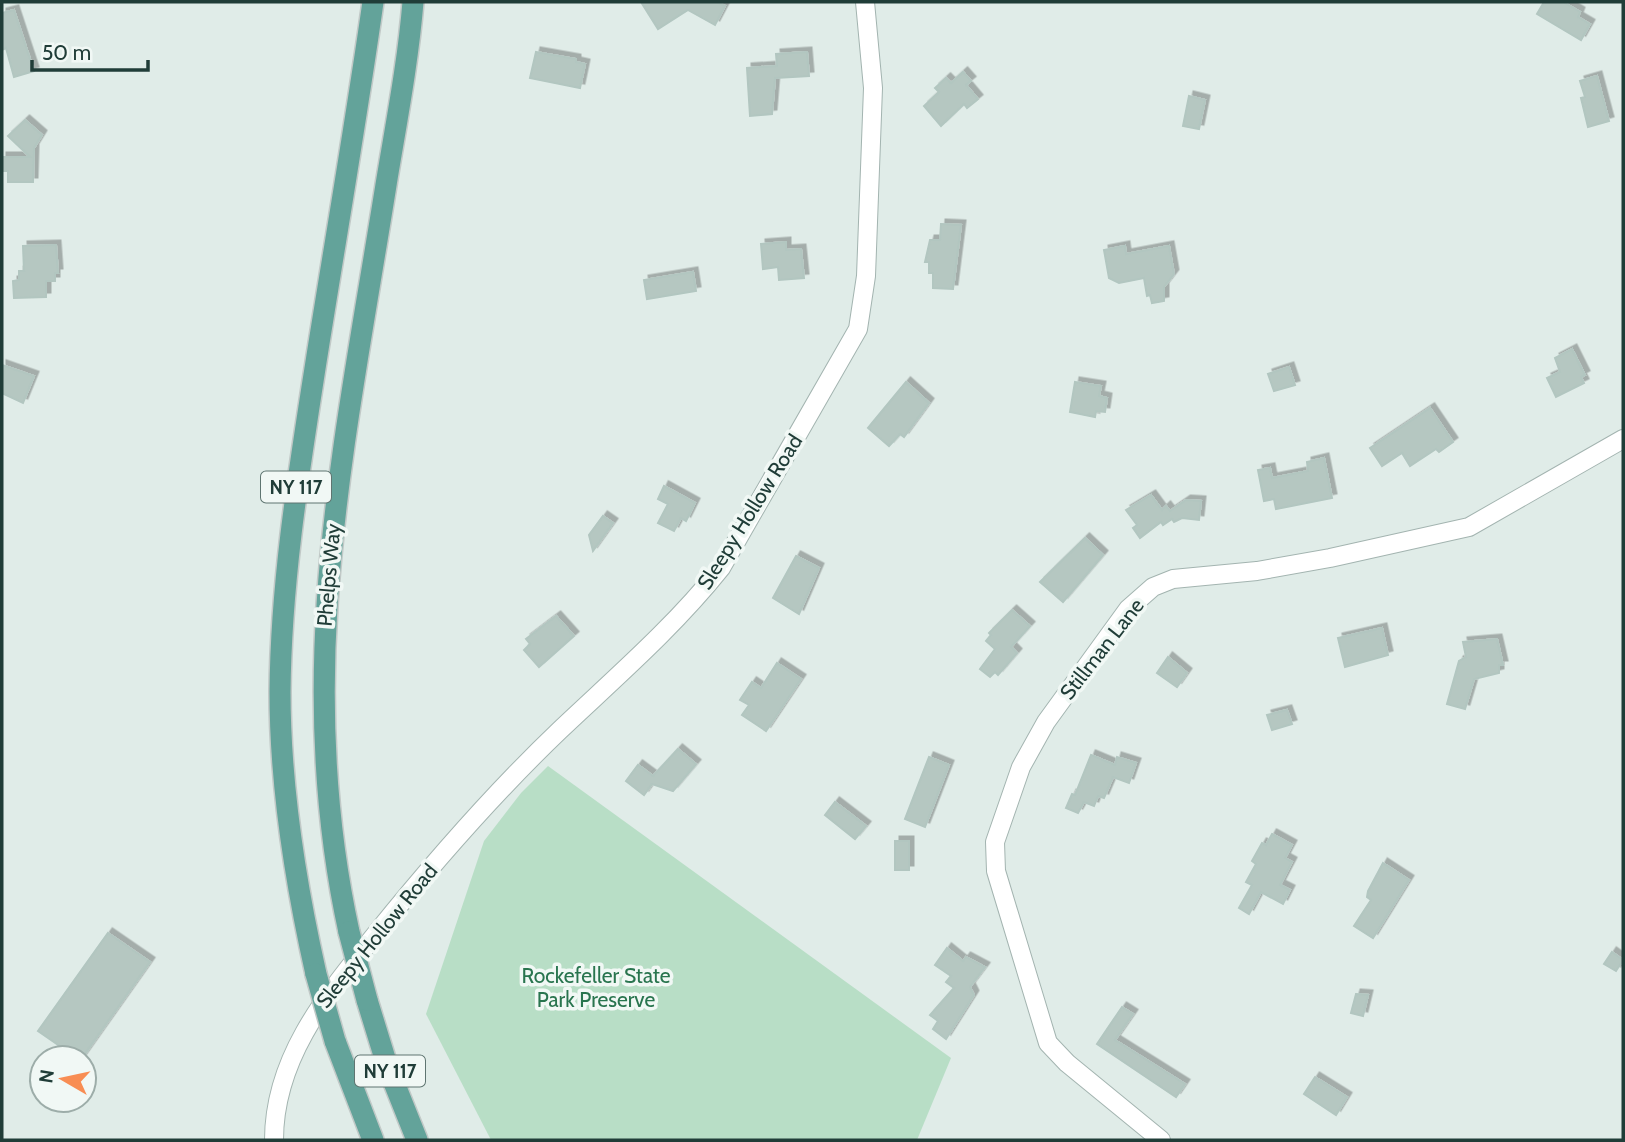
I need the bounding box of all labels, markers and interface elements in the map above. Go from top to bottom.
scale bar [32,28,147,72]
text: 50 m [42,40,91,65]
street label: Sleepy Hollow Road [692,430,807,594]
road number: NY 117 [261,472,331,502]
street label: Phelps Way [312,522,345,628]
street label: Stillman Lane [1054,593,1149,704]
street label: Sleepy Hollow Road [311,859,442,1013]
park label: Rockefeller State Park Preserve [521,963,671,1012]
north arrow [28,1044,98,1114]
road number: NY 117 [355,1056,425,1086]
text: N [34,1068,59,1085]

